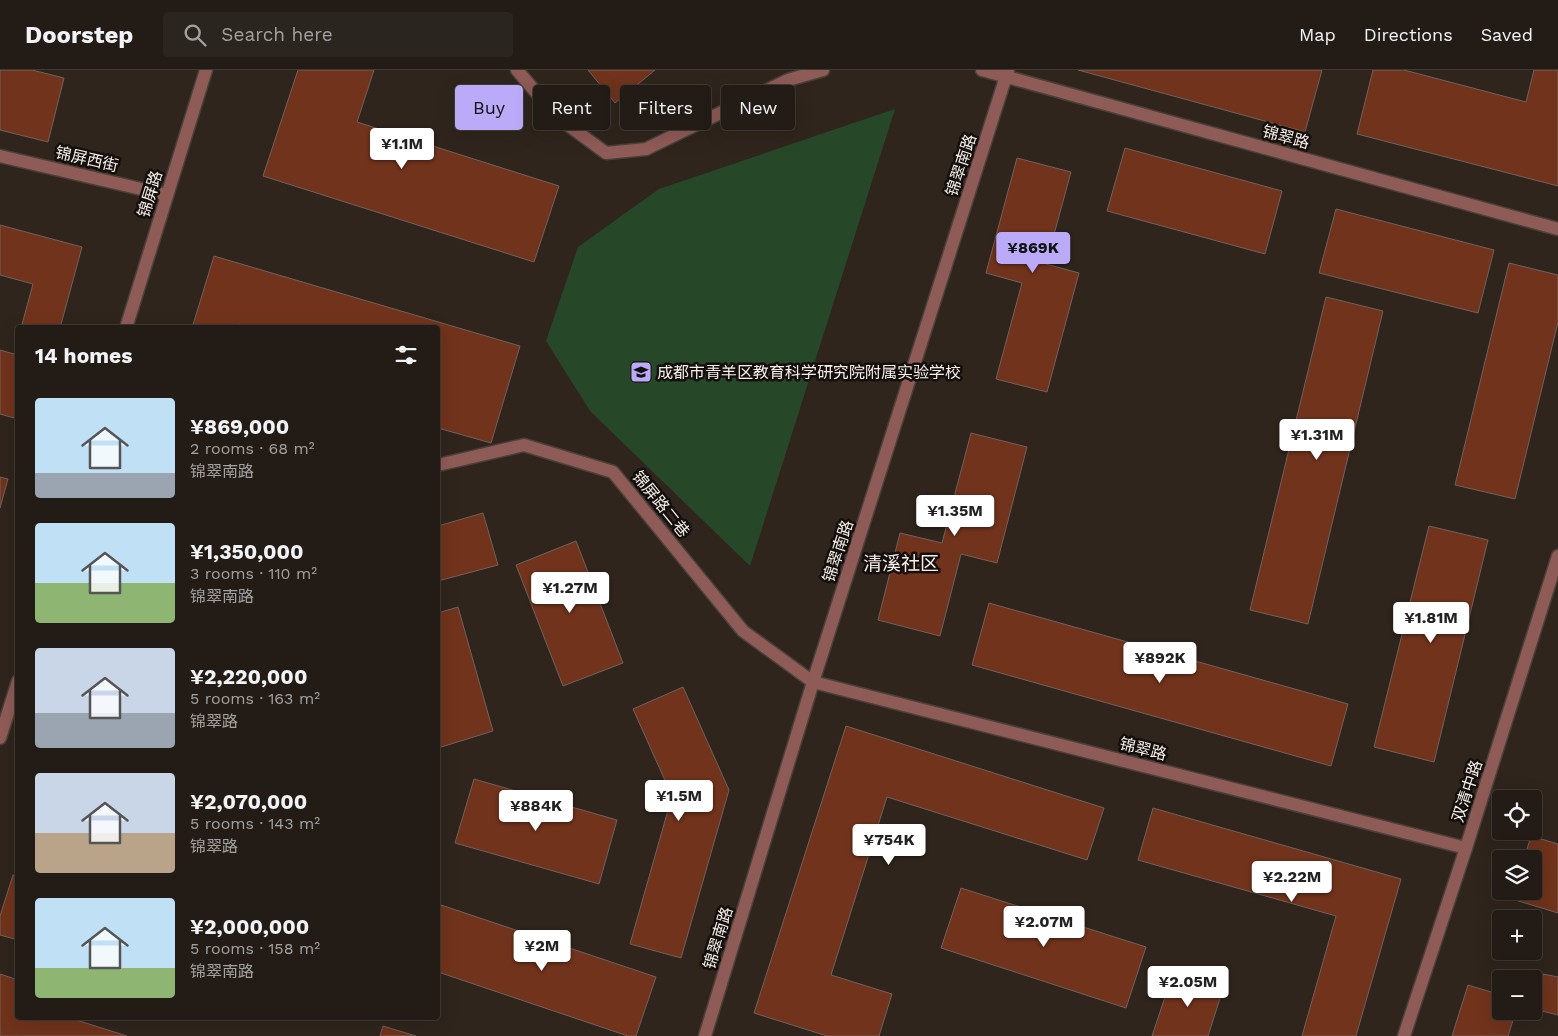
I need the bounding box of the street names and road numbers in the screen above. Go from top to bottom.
street label: 锦翠路 [1260,122,1312,152]
street label: 锦翠南路 [942,132,980,198]
street label: 锦屏西街 [54,143,120,175]
street label: 锦屏路 [134,168,166,220]
street label: 锦屏路二巷 [628,467,694,541]
street label: 锦翠南路 [819,518,857,584]
street label: 锦翠路 [1117,734,1169,764]
street label: 双清中路 [1448,758,1486,824]
street label: 锦翠南路 [700,905,736,971]

